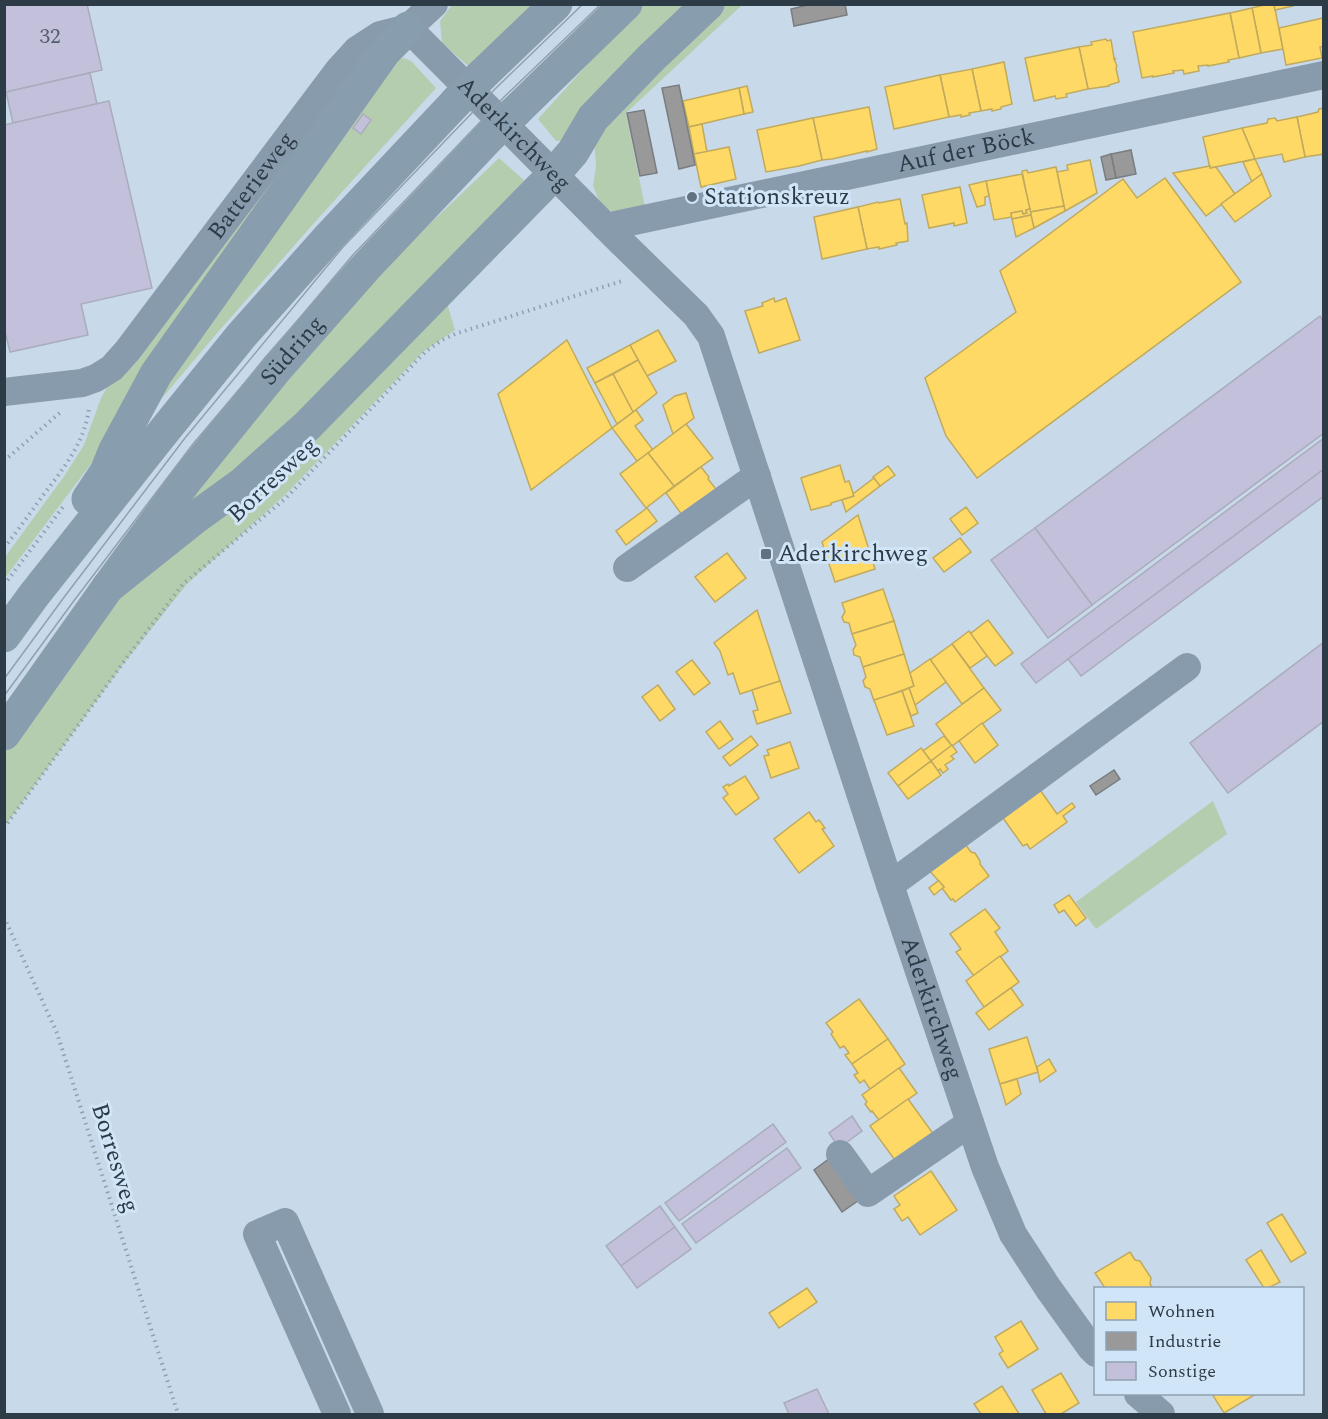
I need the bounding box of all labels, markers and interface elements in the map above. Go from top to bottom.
house number: 32 [40,21,61,53]
street label: Aderkirchweg [448,68,580,200]
street label: Auf der Böck [894,119,1038,183]
street label: Batterieweg [199,124,304,248]
place label: Stationskreuz [704,179,850,215]
marker: Stationskreuz [685,190,699,204]
street label: Südring [251,307,333,394]
street label: Borresweg [219,428,327,532]
place label: Aderkirchweg [778,536,928,572]
marker: Aderkirchweg [759,547,773,561]
street label: Aderkirchweg [891,931,973,1085]
street label: Borresweg [81,1099,149,1217]
legend [1094,1287,1304,1395]
text: Wohnen [1148,1298,1215,1325]
text: Industrie [1148,1328,1221,1355]
text: Sonstige [1148,1358,1216,1385]

